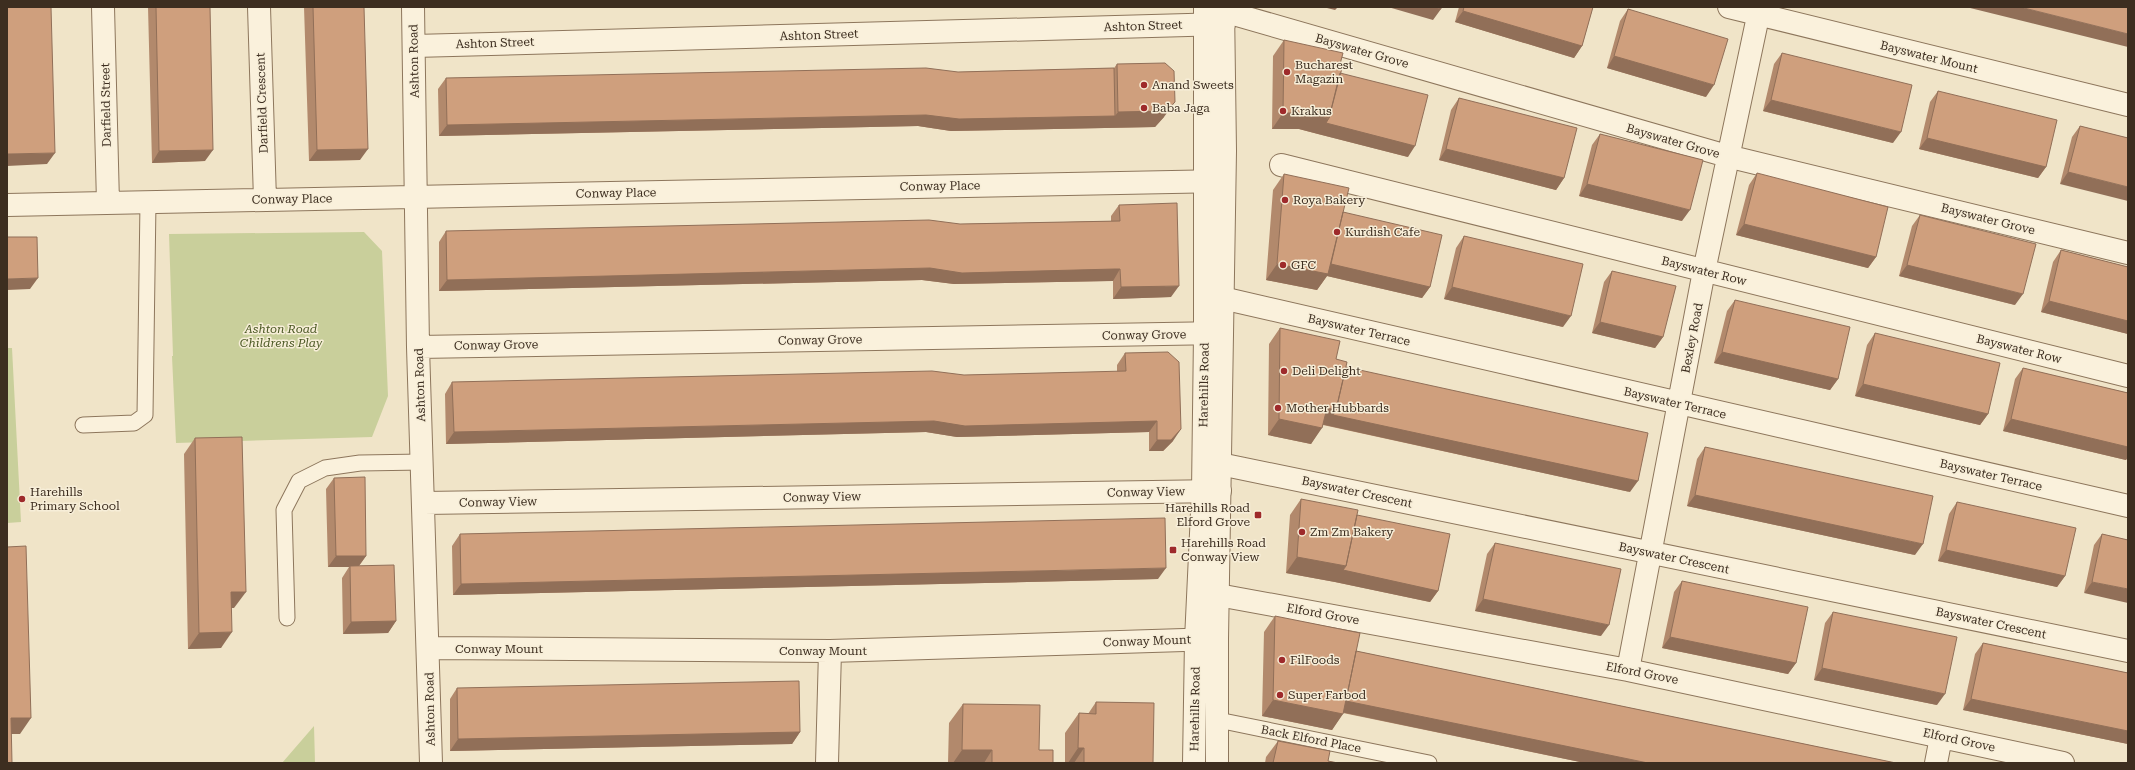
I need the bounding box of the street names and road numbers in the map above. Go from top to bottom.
street label: Ashton Street [1103,18,1183,34]
street label: Ashton Road [406,24,422,98]
street label: Ashton Street [779,27,859,43]
street label: Bayswater Grove [1314,31,1411,71]
street label: Ashton Street [455,35,535,51]
street label: Bayswater Mount [1879,38,1980,76]
street label: Darfield Crescent [253,52,271,154]
street label: Darfield Street [98,62,114,147]
street label: Bayswater Grove [1625,121,1722,161]
street label: Conway Place [900,178,981,194]
street label: Conway Place [576,185,657,201]
street label: Conway Place [252,191,333,207]
street label: Bayswater Grove [1940,201,2037,238]
street label: Bayswater Row [1660,254,1748,288]
street label: Bexley Road [1678,301,1706,374]
street label: Bayswater Terrace [1306,311,1412,349]
street label: Conway Grove [1102,327,1187,343]
street label: Conway Grove [778,332,863,348]
street label: Bayswater Row [1975,332,2063,366]
street label: Conway Grove [454,337,539,353]
street label: Harehills Road [1196,342,1212,428]
street label: Ashton Road [412,348,428,422]
street label: Bayswater Terrace [1622,384,1728,422]
street label: Bayswater Terrace [1938,456,2044,494]
street label: Bayswater Crescent [1300,473,1414,511]
street label: Conway View [1107,484,1185,500]
street label: Conway View [783,489,861,505]
street label: Conway View [459,494,537,510]
street label: Bayswater Crescent [1617,539,1731,577]
street label: Elford Grove [1286,601,1361,627]
street label: Bayswater Crescent [1934,604,2048,642]
street label: Conway Mount [1103,632,1192,650]
street label: Conway Mount [455,642,544,656]
street label: Conway Mount [779,644,868,658]
street label: Elford Grove [1605,659,1680,687]
street label: Harehills Road [1187,666,1203,752]
street label: Ashton Road [422,672,438,746]
street label: Back Elford Place [1260,722,1363,756]
street label: Elford Grove [1922,726,1997,755]

